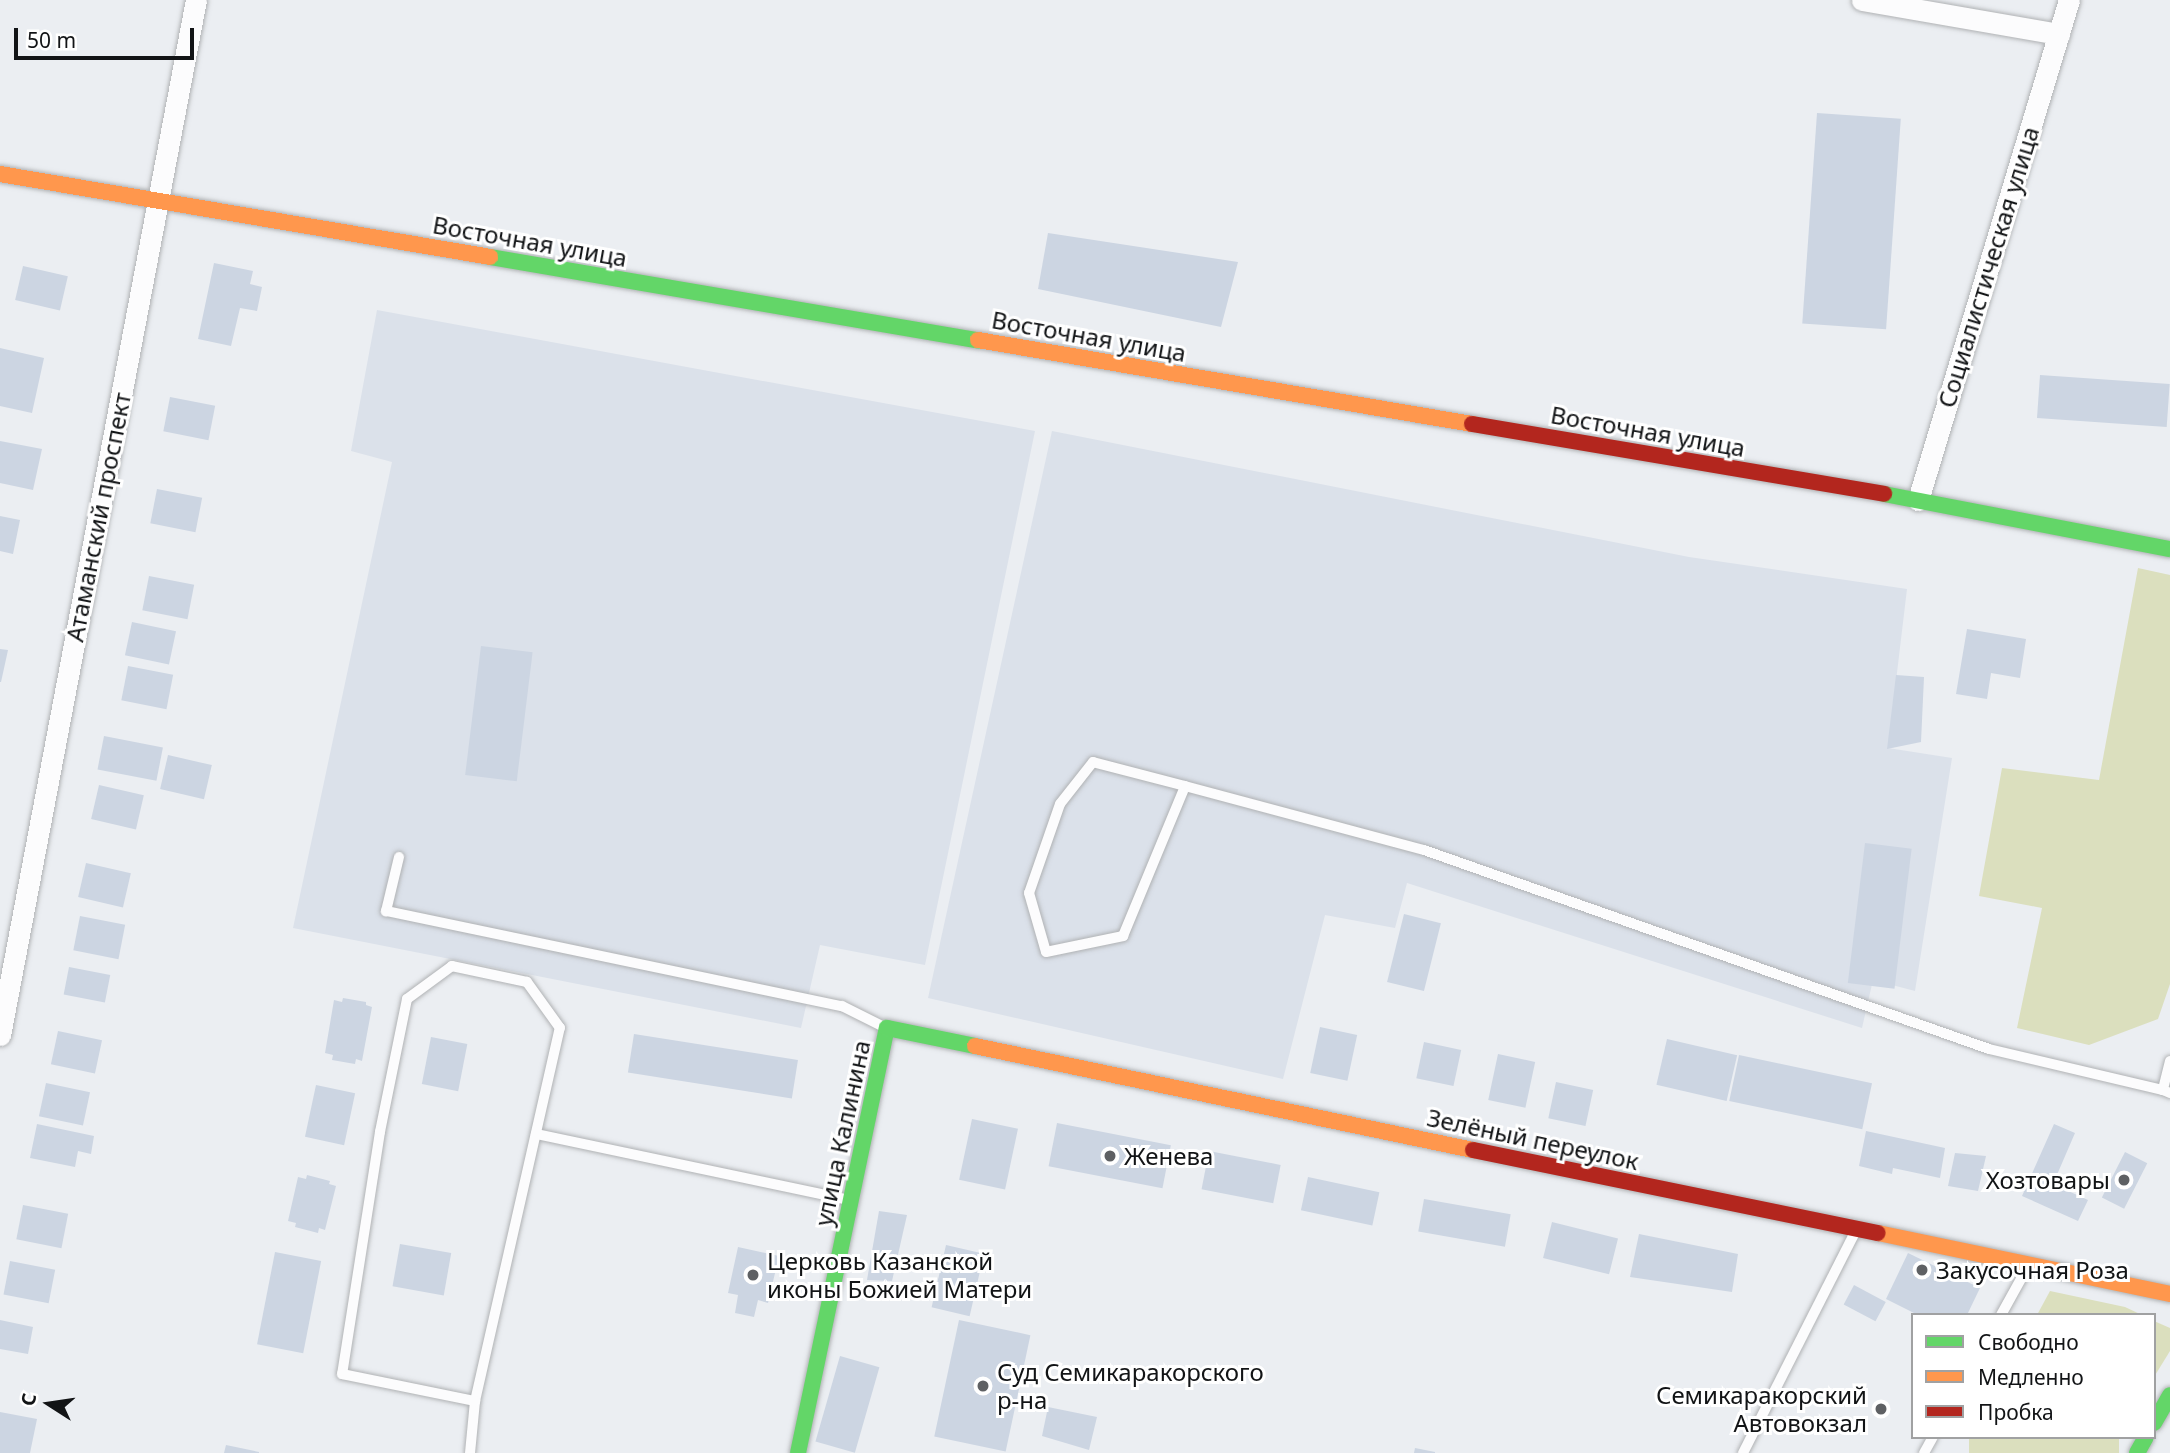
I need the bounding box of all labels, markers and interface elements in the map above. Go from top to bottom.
scale bar [18,14,198,58]
text: 50 m [27,26,76,54]
street label: Социалистическая улица [1931,123,2045,411]
street label: Восточная улица [431,210,629,272]
street label: Восточная улица [990,305,1188,367]
street label: Атаманский проспект [60,390,136,644]
street label: Восточная улица [1549,400,1747,462]
street label: улица Калинина [808,1038,876,1228]
street label: Зелёный переулок [1425,1103,1641,1175]
place label: Женева [1124,1142,1213,1170]
marker: Женева [1102,1148,1118,1164]
place label: Хозтовары [1986,1166,2110,1194]
marker: Хозтовары [2116,1172,2132,1188]
place label: Церковь Казанской иконы Божией Матери [767,1247,1032,1303]
place label: Закусочная Роза [1936,1256,2129,1284]
marker: Закусочная Роза [1914,1262,1930,1278]
marker: Церковь Казанской иконы Божией Матери [745,1267,761,1283]
legend [1911,1313,2156,1439]
text: Свободно [1978,1328,2079,1356]
place label: Суд Семикаракорского р-на [997,1358,1264,1414]
text: Медленно [1978,1363,2084,1391]
north arrow [14,1369,84,1439]
marker: Суд Семикаракорского р-на [975,1378,991,1394]
place label: Семикаракорский Автовокзал [1656,1381,1867,1437]
text: С [14,1391,42,1408]
text: Пробка [1978,1398,2054,1426]
marker: Семикаракорский Автовокзал [1873,1401,1889,1417]

